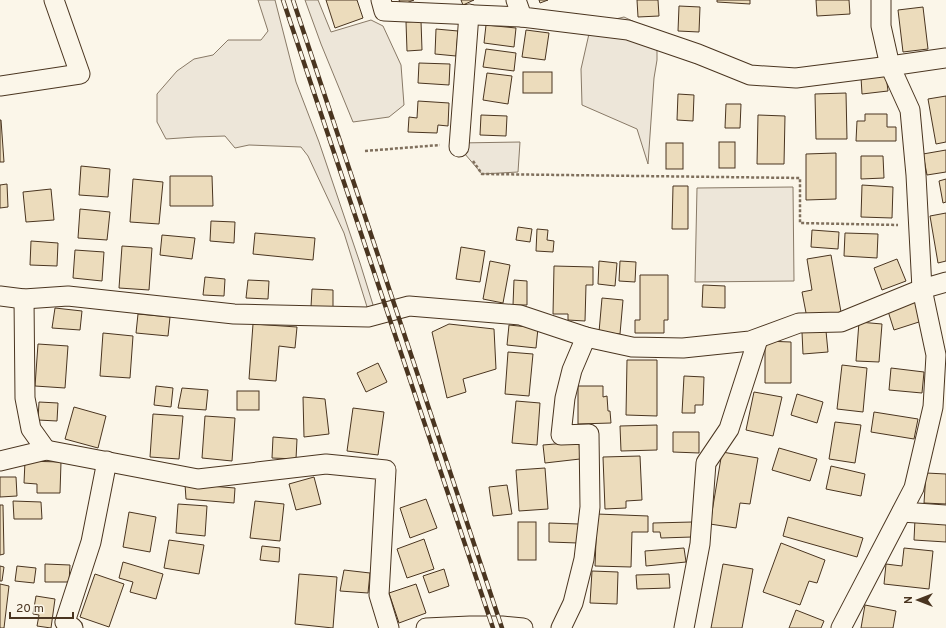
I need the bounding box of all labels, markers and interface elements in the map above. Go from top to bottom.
north arrow [898,580,938,620]
scale bar [10,594,73,620]
text: N [902,596,916,604]
text: 20 m [16,601,44,617]

